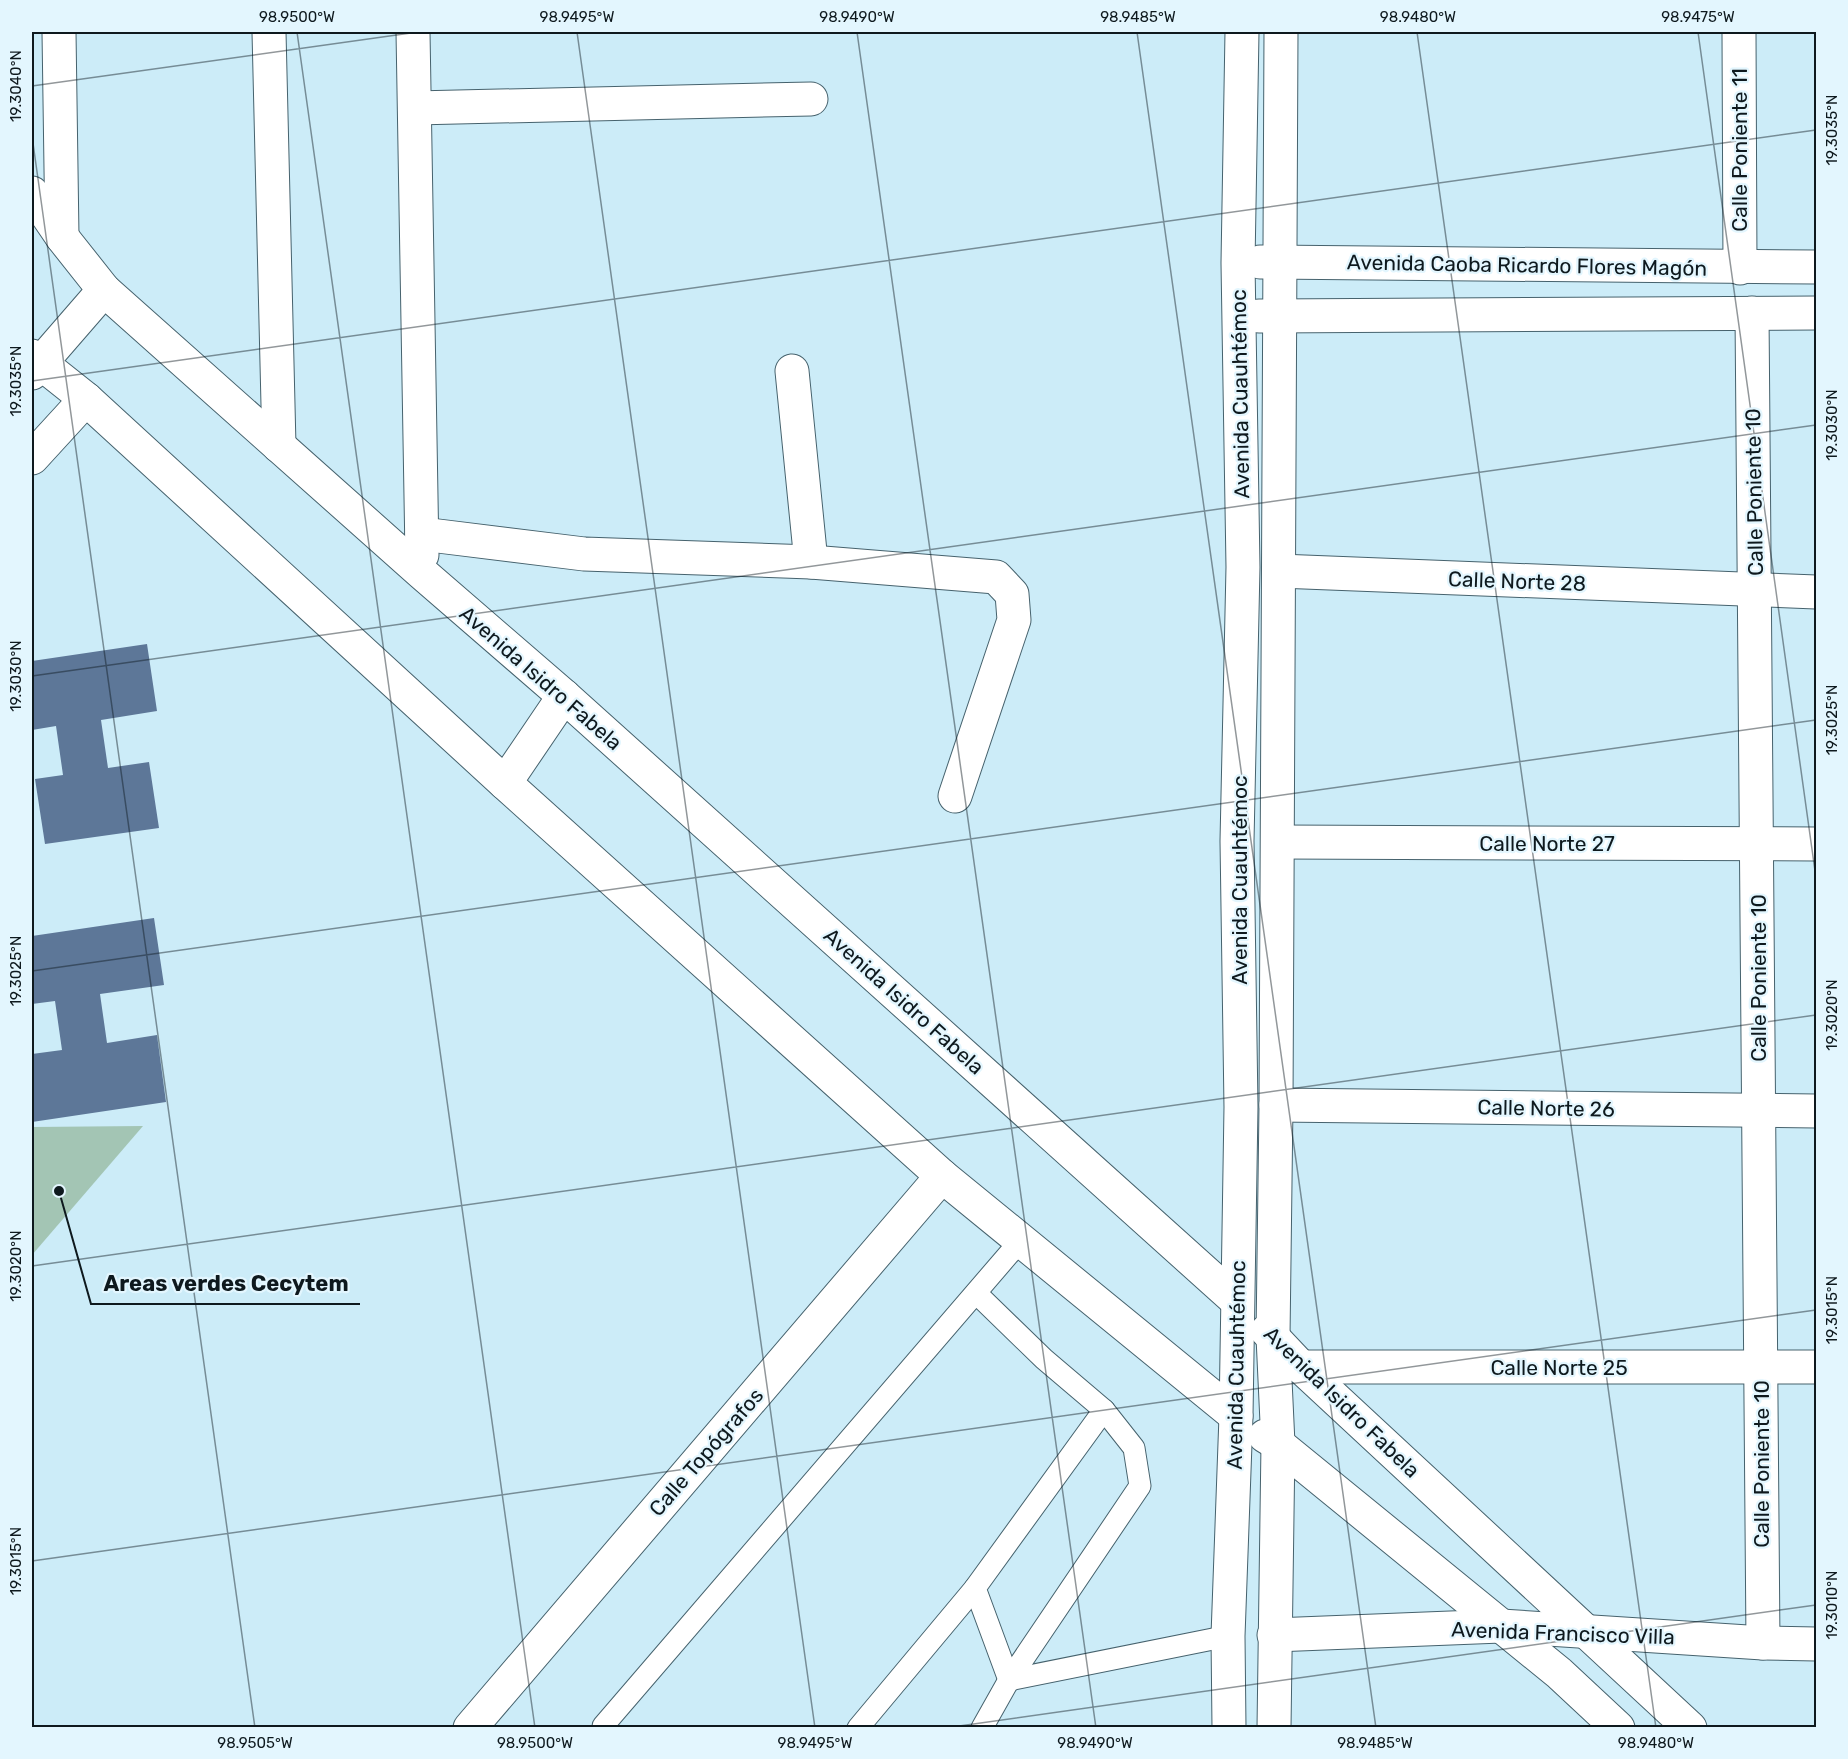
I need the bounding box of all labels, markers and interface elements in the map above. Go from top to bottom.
text: 98.9500°W [259,8,335,26]
text: 98.9495°W [540,8,614,26]
text: 98.9490°W [819,8,895,26]
text: 98.9485°W [1100,8,1176,26]
text: 98.9480°W [1380,8,1456,26]
text: 98.9475°W [1661,8,1735,26]
text: 19.3040°N [7,50,25,122]
street label: Calle Poniente 11 [1727,68,1752,232]
text: 19.3035°N [1823,95,1841,165]
street label: Avenida Caoba Ricardo Flores Magón [1347,249,1707,281]
street label: Avenida Cuauhtémoc [1226,289,1254,499]
text: 19.3035°N [7,346,25,416]
text: 19.3030°N [1823,389,1841,461]
street label: Calle Poniente 10 [1740,408,1768,576]
street label: Calle Norte 28 [1448,566,1586,596]
street label: Avenida Isidro Fabela [455,601,627,755]
text: 19.3030°N [7,640,25,712]
text: 19.3025°N [1823,685,1841,755]
street label: Avenida Cuauhtémoc [1227,775,1252,985]
street label: Calle Norte 27 [1479,831,1615,856]
street label: Calle Poniente 10 [1746,894,1771,1062]
street label: Avenida Isidro Fabela [819,923,989,1079]
text: 19.3025°N [7,936,25,1006]
text: 19.3020°N [1823,979,1841,1051]
street label: Calle Norte 26 [1477,1094,1615,1122]
text: 19.3020°N [7,1230,25,1302]
street label: Avenida Cuauhtémoc [1222,1260,1250,1470]
callout: Areas verdes Cecytem [91,1264,360,1304]
text: Areas verdes Cecytem [103,1270,349,1297]
text: 19.3015°N [1823,1276,1841,1344]
street label: Avenida Isidro Fabela [1259,1321,1425,1483]
street label: Calle Norte 25 [1490,1355,1628,1380]
street label: Calle Poniente 10 [1749,1380,1774,1548]
street label: Calle Topógrafos [644,1383,768,1521]
text: 19.3015°N [7,1527,25,1595]
text: 19.3010°N [1823,1571,1841,1639]
street label: Avenida Francisco Villa [1451,1617,1675,1649]
text: 98.9505°W [217,1734,293,1752]
text: 98.9500°W [497,1734,573,1752]
text: 98.9495°W [778,1734,852,1752]
text: 98.9490°W [1057,1734,1133,1752]
text: 98.9485°W [1337,1734,1413,1752]
text: 98.9480°W [1618,1734,1694,1752]

